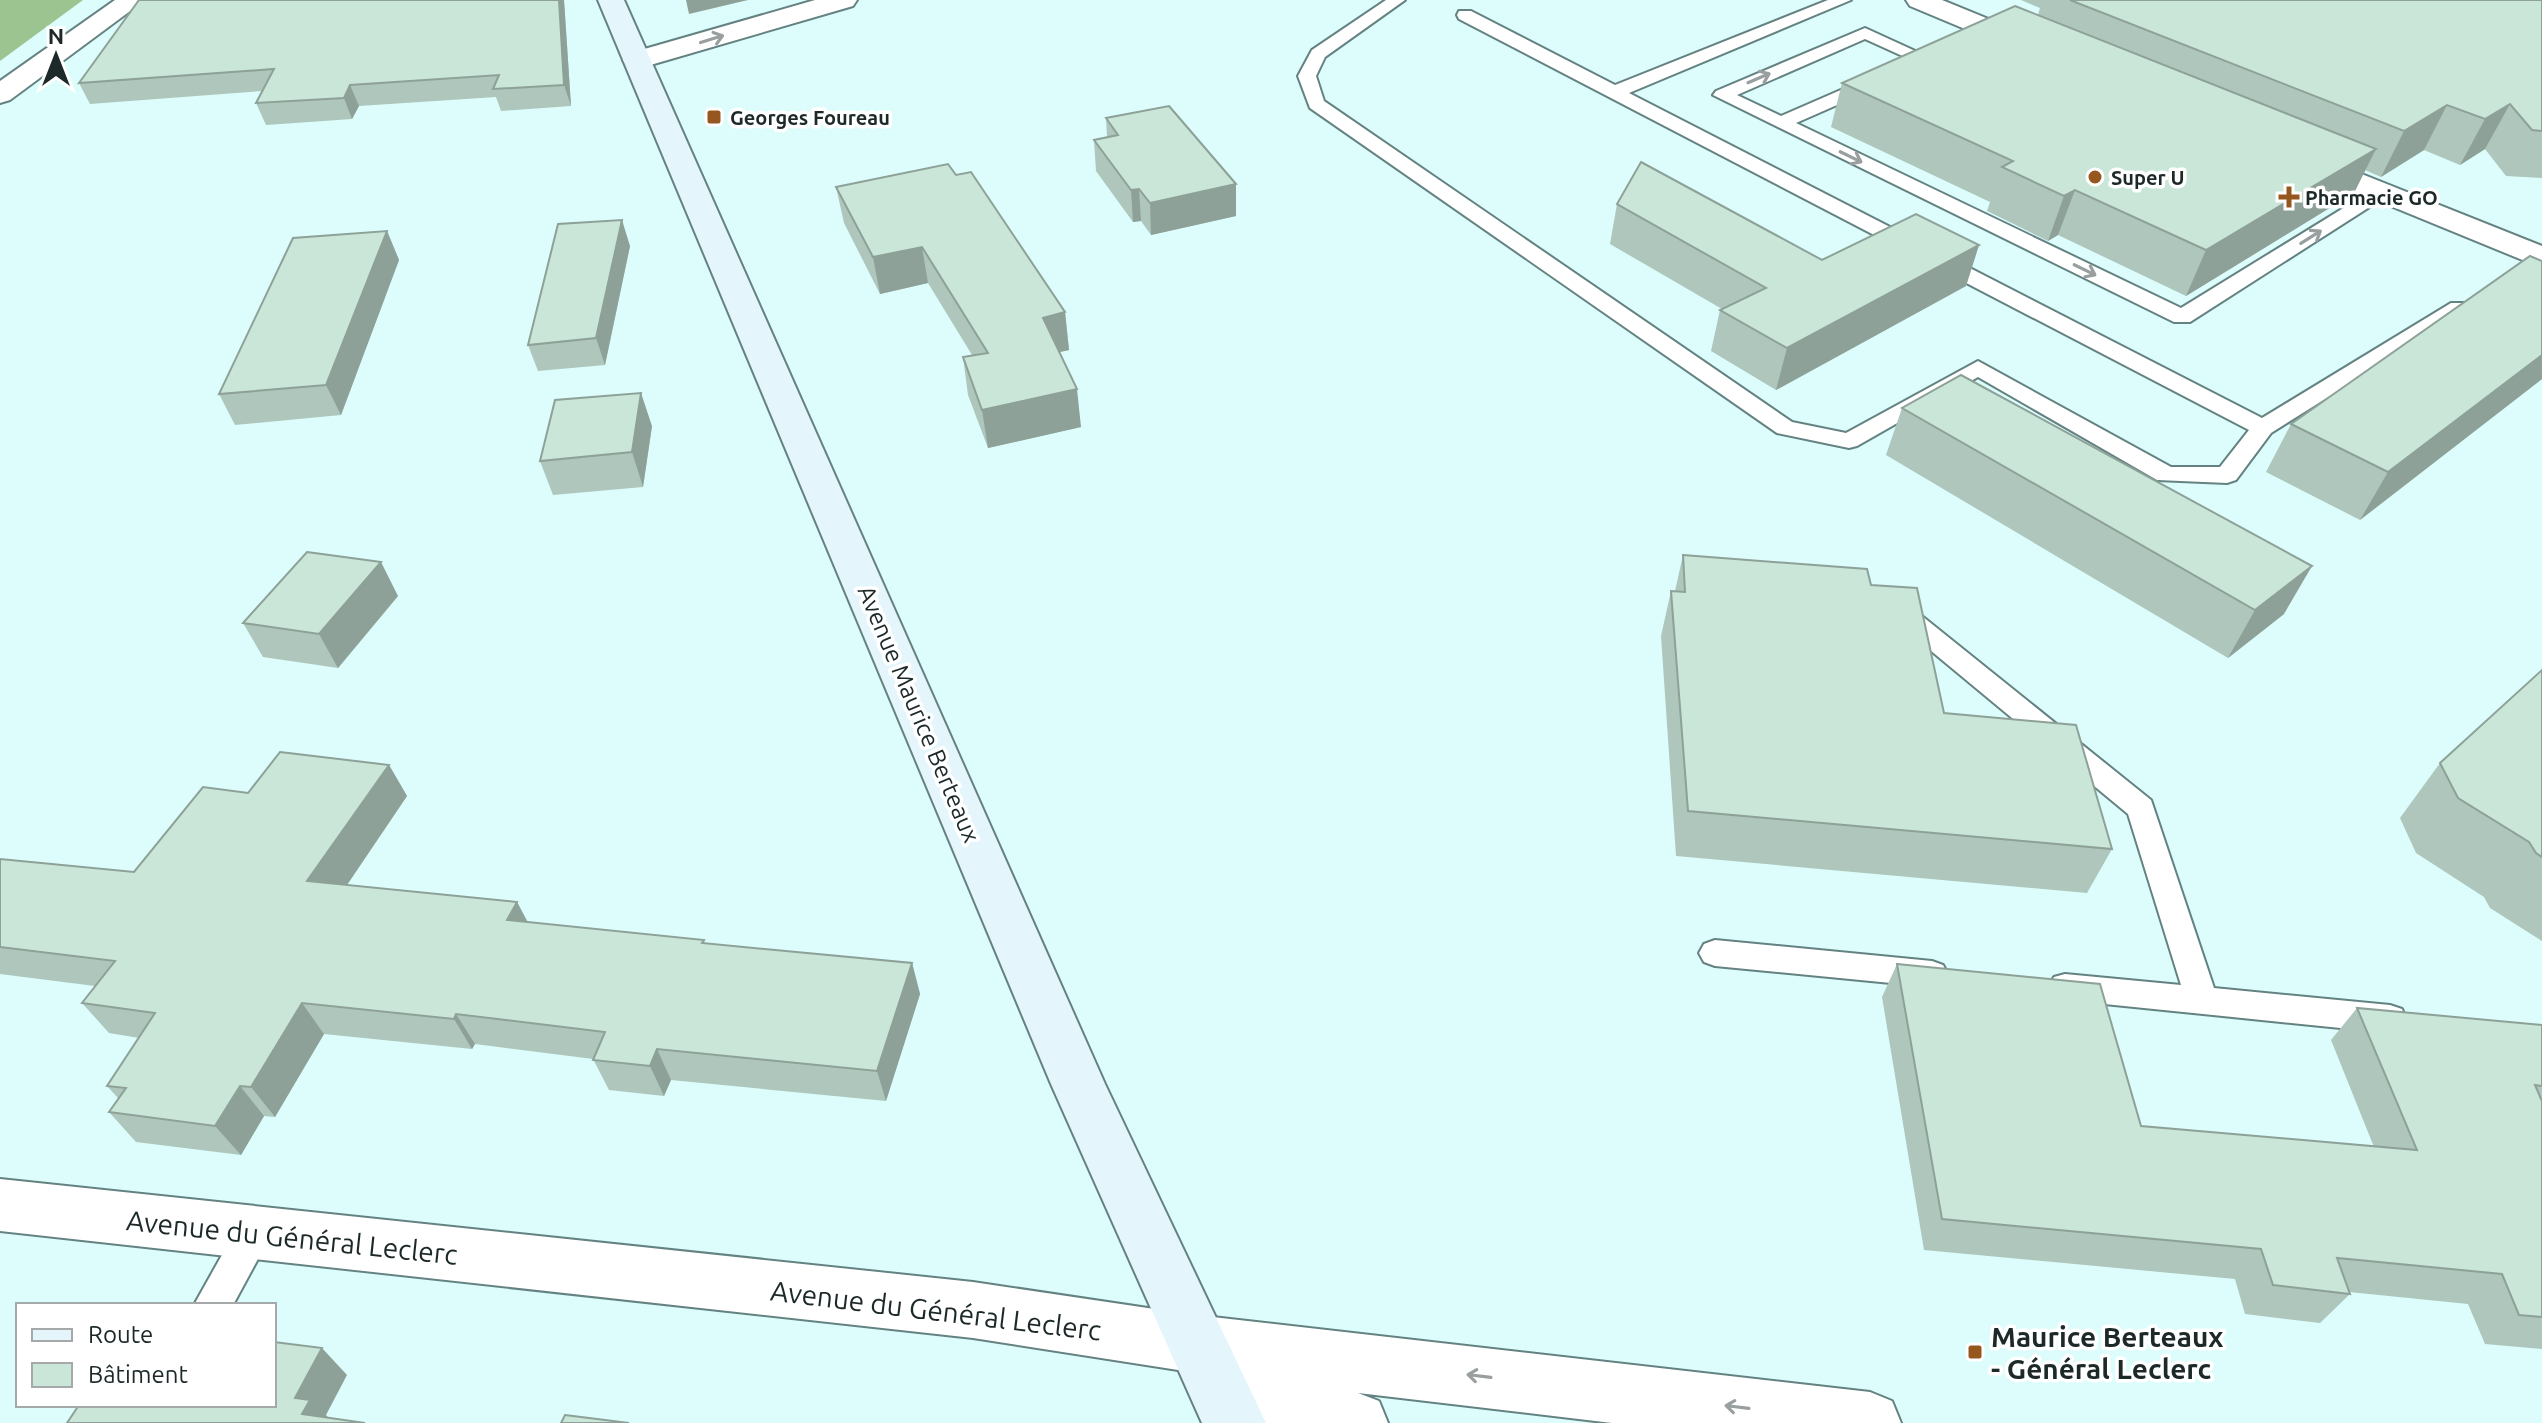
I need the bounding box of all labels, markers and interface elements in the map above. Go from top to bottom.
north arrow [16,16,96,96]
text: N [48,23,64,48]
one-way arrow [699,31,725,46]
one-way arrow [1747,70,1771,85]
place label: Georges Foureau [730,106,890,129]
marker: Georges Foureau [705,108,723,126]
one-way arrow [1838,150,1862,165]
place label: Super U [2111,166,2185,189]
marker: Super U [2086,168,2104,186]
place label: Pharmacie GO [2305,186,2438,209]
marker: Pharmacie GO [2280,188,2298,206]
one-way arrow [2299,228,2322,244]
one-way arrow [2072,263,2096,279]
street label: Avenue Maurice Berteaux [853,582,985,846]
street label: Avenue du Général Leclerc [125,1204,459,1270]
street label: Avenue du Général Leclerc [769,1274,1103,1346]
legend [16,1303,276,1407]
text: Route [88,1321,153,1348]
place label: Maurice Berteaux - Général Leclerc [1991,1321,2224,1384]
marker: Maurice Berteaux - Général Leclerc [1966,1343,1984,1361]
text: Bâtiment [88,1361,189,1388]
one-way arrow [1466,1369,1493,1384]
one-way arrow [1725,1399,1750,1414]

